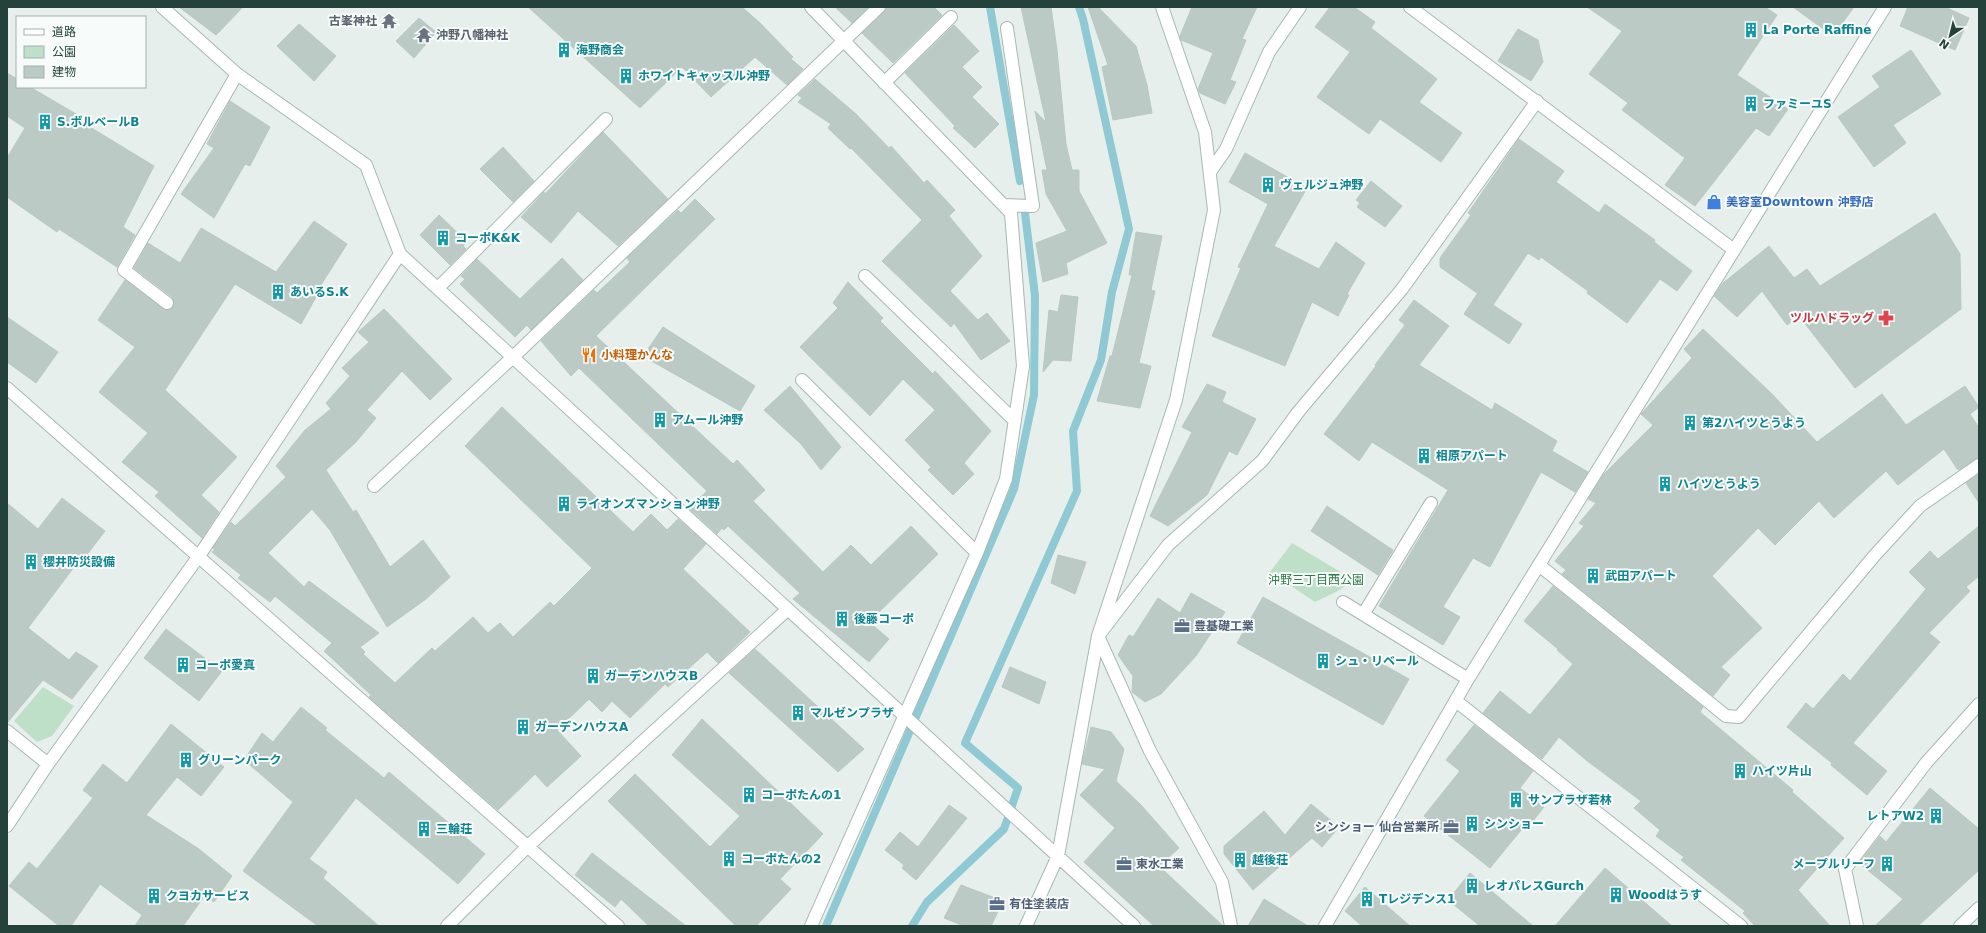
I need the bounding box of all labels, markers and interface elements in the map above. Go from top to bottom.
temple icon: 古峯神社 [380,12,398,30]
place label: 古峯神社 [329,14,377,28]
legend [16,16,146,88]
north arrow [1930,16,1970,56]
building icon: La Porte Raffine [1742,21,1760,39]
place label: La Porte Raffine [1763,23,1871,37]
text: 道路 [52,25,76,39]
temple icon: 沖野八幡神社 [415,26,433,44]
place label: 沖野八幡神社 [436,28,508,42]
text: N [1937,36,1952,52]
building icon: 海野商会 [555,41,573,59]
place label: 海野商会 [576,43,624,57]
text: 公園 [52,45,76,59]
text: 建物 [52,65,76,79]
building icon: ホワイトキャッスル沖野 [617,67,635,85]
place label: ホワイトキャッスル沖野 [638,69,770,83]
building icon: ファミーユS [1742,95,1760,113]
place label: ファミーユS [1763,97,1832,111]
building icon: S.ボルベールB [36,113,54,131]
place label: S.ボルベールB [57,115,139,129]
building icon: ヴェルジュ沖野 [1259,176,1277,194]
place label: ヴェルジュ沖野 [1280,178,1363,192]
shop icon: 美容室Downtown 沖野店 [1705,193,1723,211]
place label: 美容室Downtown 沖野店 [1726,195,1874,209]
building icon: コーポK&K [434,229,452,247]
place label: コーポK&K [455,231,521,245]
building icon: あいるS.K [269,283,287,301]
place label: あいるS.K [290,285,349,299]
pharmacy icon: ツルハドラッグ [1877,309,1895,327]
place label: ツルハドラッグ [1790,311,1874,325]
restaurant icon: 小料理かんな [580,346,598,364]
place label: 小料理かんな [601,348,673,362]
building icon: アムール沖野 [651,411,669,429]
place label: アムール沖野 [672,413,743,427]
building icon: 第2ハイツとうよう [1681,414,1699,432]
place label: 第2ハイツとうよう [1702,416,1806,430]
building icon: 相原アパート [1415,447,1433,465]
place label: 相原アパート [1436,449,1508,463]
building icon: ハイツとうよう [1656,475,1674,493]
place label: ハイツとうよう [1677,477,1761,491]
building icon: ライオンズマンション沖野 [555,495,573,513]
place label: ライオンズマンション沖野 [576,497,720,511]
building icon: 櫻井防災設備 [22,553,40,571]
place label: 櫻井防災設備 [43,555,115,569]
building icon: 武田アパート [1584,567,1602,585]
place label: 武田アパート [1605,569,1677,583]
park label: 沖野三丁目西公園 [1268,573,1364,587]
building icon: 後藤コーポ [833,610,851,628]
place label: 後藤コーポ [854,612,914,626]
office icon: 豊基礎工業 [1173,617,1191,635]
place label: 豊基礎工業 [1194,619,1254,633]
building icon: シュ・リベール [1314,652,1332,670]
place label: シュ・リベール [1335,654,1419,668]
building icon: コーポ愛真 [174,656,192,674]
place label: コーポ愛真 [195,658,255,672]
building icon: ガーデンハウスB [584,667,602,685]
place label: ガーデンハウスB [605,669,698,683]
building icon: マルゼンプラザ [789,704,807,722]
place label: マルゼンプラザ [810,706,894,720]
building icon: ガーデンハウスA [514,718,532,736]
place label: ガーデンハウスA [535,720,629,734]
building icon: グリーンパーク [177,751,195,769]
place label: グリーンパーク [198,753,281,767]
building icon: ハイツ片山 [1731,762,1749,780]
place label: ハイツ片山 [1752,764,1812,778]
building icon: コーポたんの1 [740,786,758,804]
place label: コーポたんの1 [761,788,841,802]
building icon: サンプラザ若林 [1507,791,1525,809]
place label: サンプラザ若林 [1528,793,1612,807]
building icon: レトアW2 [1927,807,1945,825]
place label: レトアW2 [1866,809,1924,823]
building icon: シンショー [1463,815,1481,833]
place label: シンショー [1484,817,1544,831]
office icon: シンショー 仙台営業所 [1442,818,1460,836]
building icon: 三輪荘 [415,820,433,838]
place label: シンショー 仙台営業所 [1315,820,1439,834]
place label: 三輪荘 [436,822,472,836]
building icon: コーポたんの2 [720,850,738,868]
building icon: 越後荘 [1231,851,1249,869]
place label: コーポたんの2 [741,852,821,866]
place label: 越後荘 [1252,853,1288,867]
office icon: 東水工業 [1115,855,1133,873]
building icon: メープルリーフ [1878,855,1896,873]
place label: 東水工業 [1136,857,1184,871]
place label: メープルリーフ [1792,857,1875,871]
building icon: レオパレスGurch [1463,877,1481,895]
place label: レオパレスGurch [1484,879,1584,893]
building icon: Woodはうす [1607,886,1625,904]
building icon: クヨカサービス [145,887,163,905]
place label: Woodはうす [1628,888,1702,902]
place label: クヨカサービス [166,889,250,903]
building icon: Tレジデンス1 [1358,890,1376,908]
place label: Tレジデンス1 [1379,892,1455,906]
office icon: 有住塗装店 [988,895,1006,913]
place label: 有住塗装店 [1009,897,1069,911]

